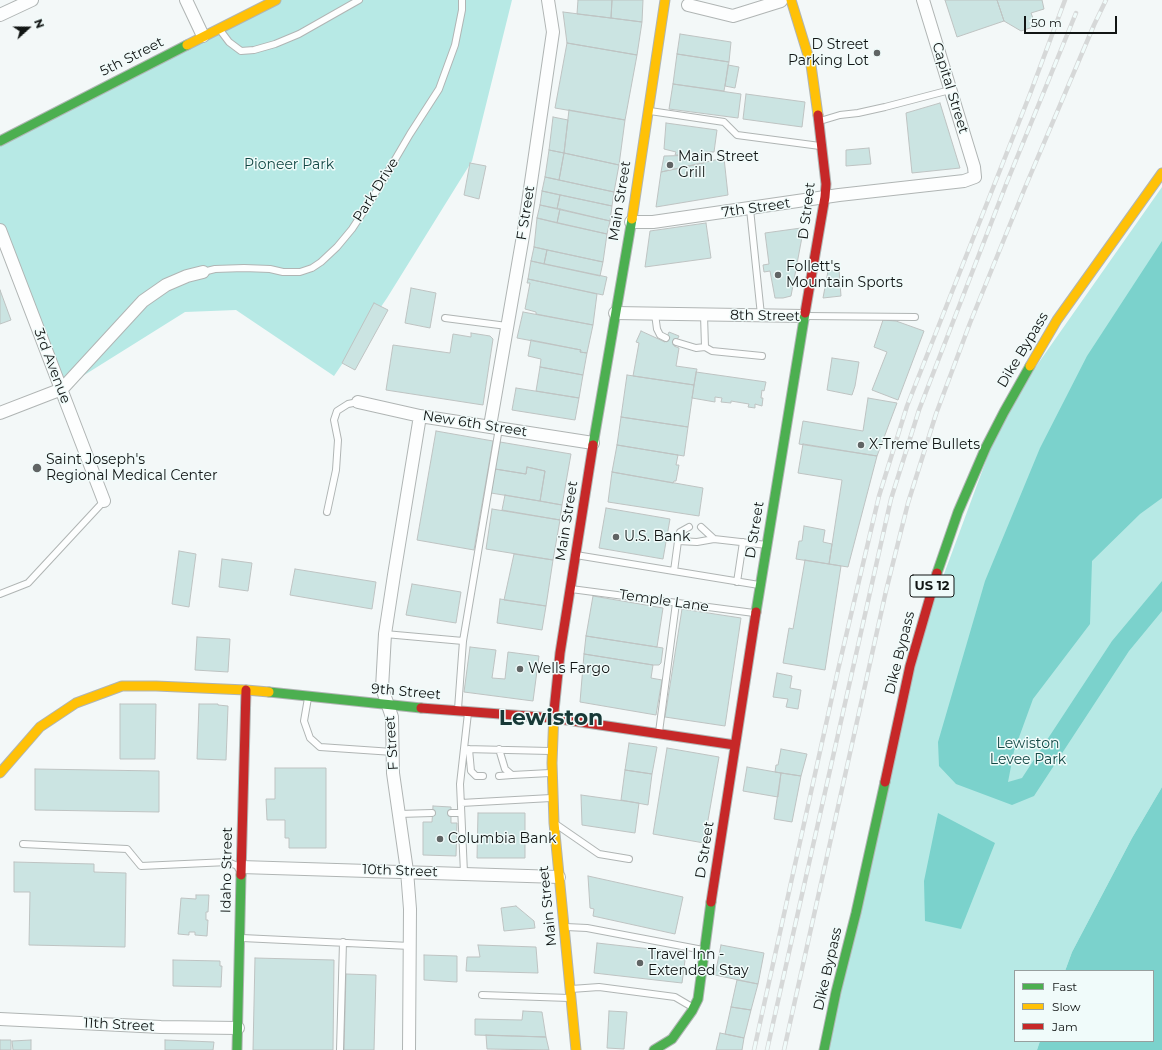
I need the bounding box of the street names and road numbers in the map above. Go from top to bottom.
street label: 5th Street [97,34,167,80]
street label: Capital Street [928,40,972,136]
street label: Park Drive [350,155,402,225]
street label: Main Street [605,160,635,242]
street label: D Street [795,181,819,241]
street label: F Street [513,185,539,241]
street label: 7th Street [721,195,791,221]
street label: 8th Street [730,307,800,325]
street label: Dike Bypass [994,309,1052,391]
street label: 3rd Avenue [30,326,74,406]
street label: New 6th Street [422,407,528,441]
street label: Main Street [552,480,582,562]
street label: D Street [742,500,768,560]
road number: US 12 [910,575,954,597]
street label: Temple Lane [618,586,710,616]
street label: Dike Bypass [882,610,918,696]
street label: 9th Street [370,681,442,703]
street label: F Street [382,715,402,771]
street label: D Street [692,820,718,880]
street label: Idaho Street [218,827,236,913]
street label: 10th Street [362,861,438,881]
street label: Main Street [535,865,561,947]
street label: Dike Bypass [810,926,846,1012]
street label: 11th Street [83,1015,155,1035]

